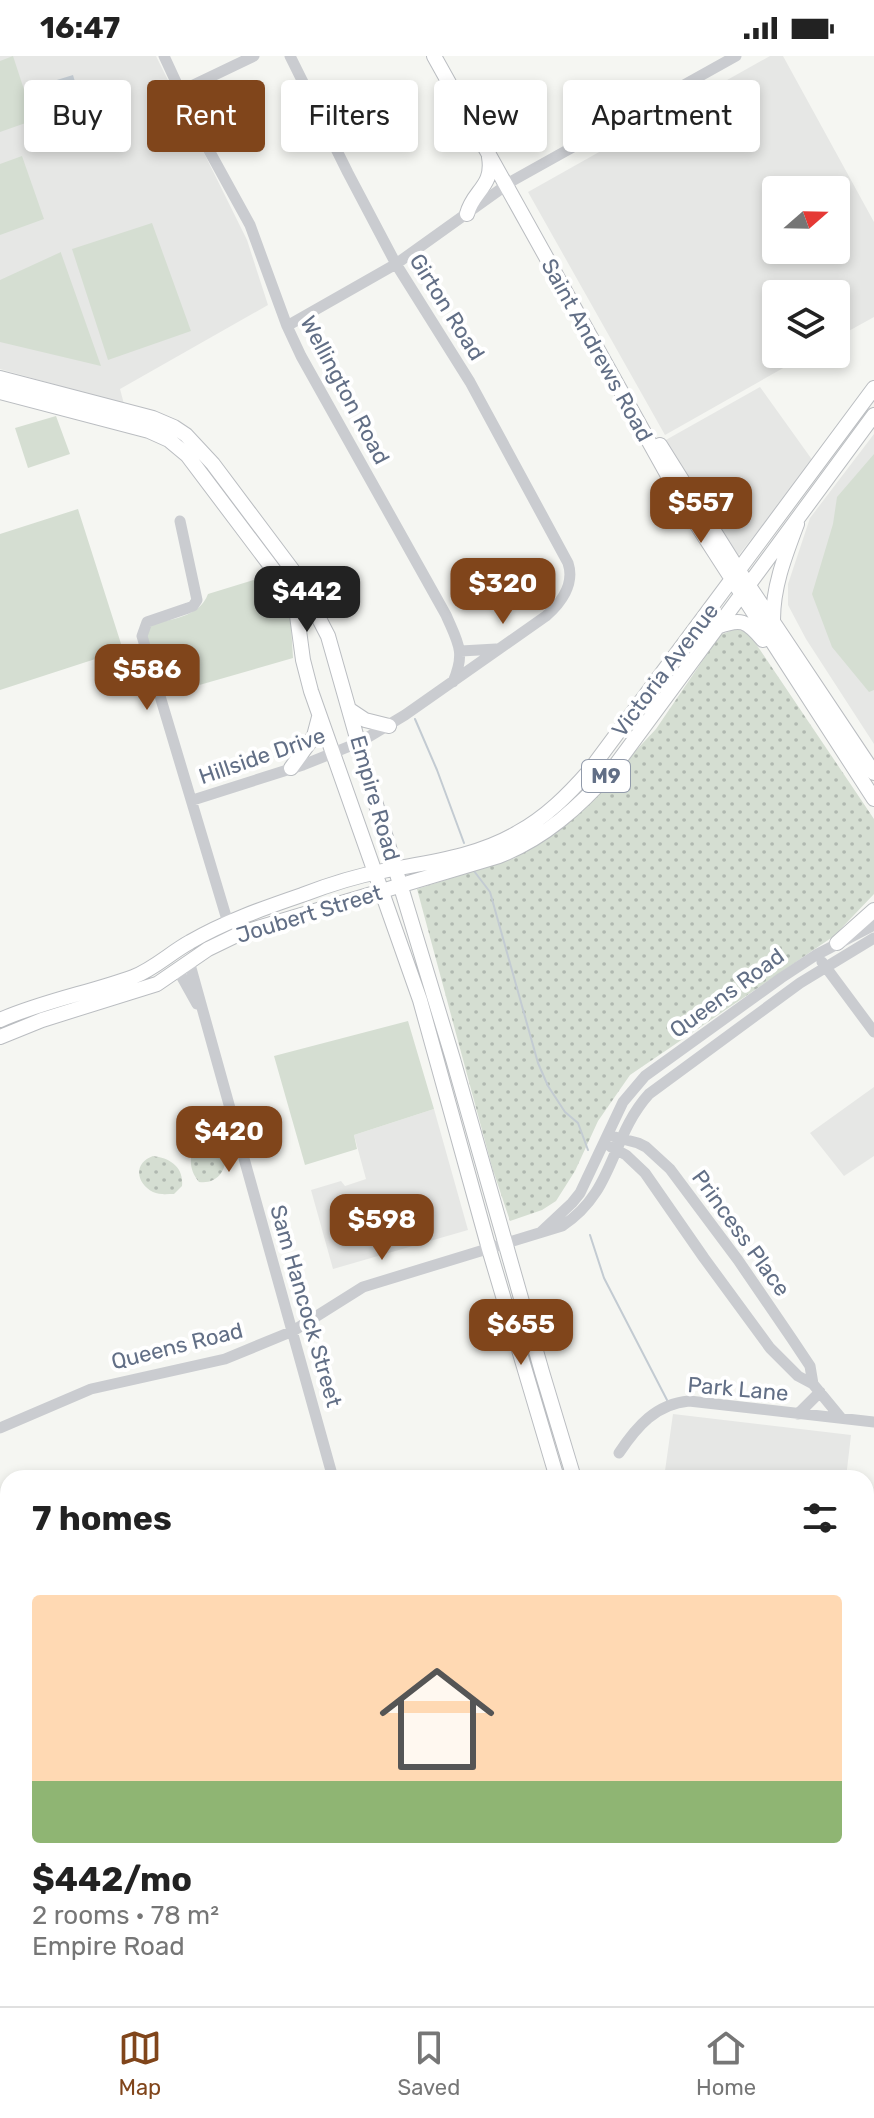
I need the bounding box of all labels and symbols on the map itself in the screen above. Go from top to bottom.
north arrow [762,176,850,264]
street label: Girton Road [404,249,490,365]
street label: Saint Andrews Road [535,254,659,446]
street label: Wellington Road [295,311,395,469]
pin: $557 [654,477,748,545]
pin: $320 [456,558,550,626]
pin: $442 [260,566,354,634]
street label: Victoria Avenue [606,598,724,742]
pin: $586 [100,644,194,712]
street label: Hillside Drive [195,722,329,790]
street label: Empire Road [344,732,406,864]
road number: M9 [582,760,630,792]
street label: Joubert Street [233,879,386,949]
street label: Queens Road [665,942,789,1044]
pin: $420 [182,1106,276,1174]
street label: Princess Place [686,1165,796,1301]
pin: $598 [335,1194,429,1262]
street label: Sam Hancock Street [264,1202,348,1411]
pin: $655 [474,1299,568,1367]
street label: Queens Road [108,1317,246,1375]
street label: Park Lane [686,1371,790,1407]

